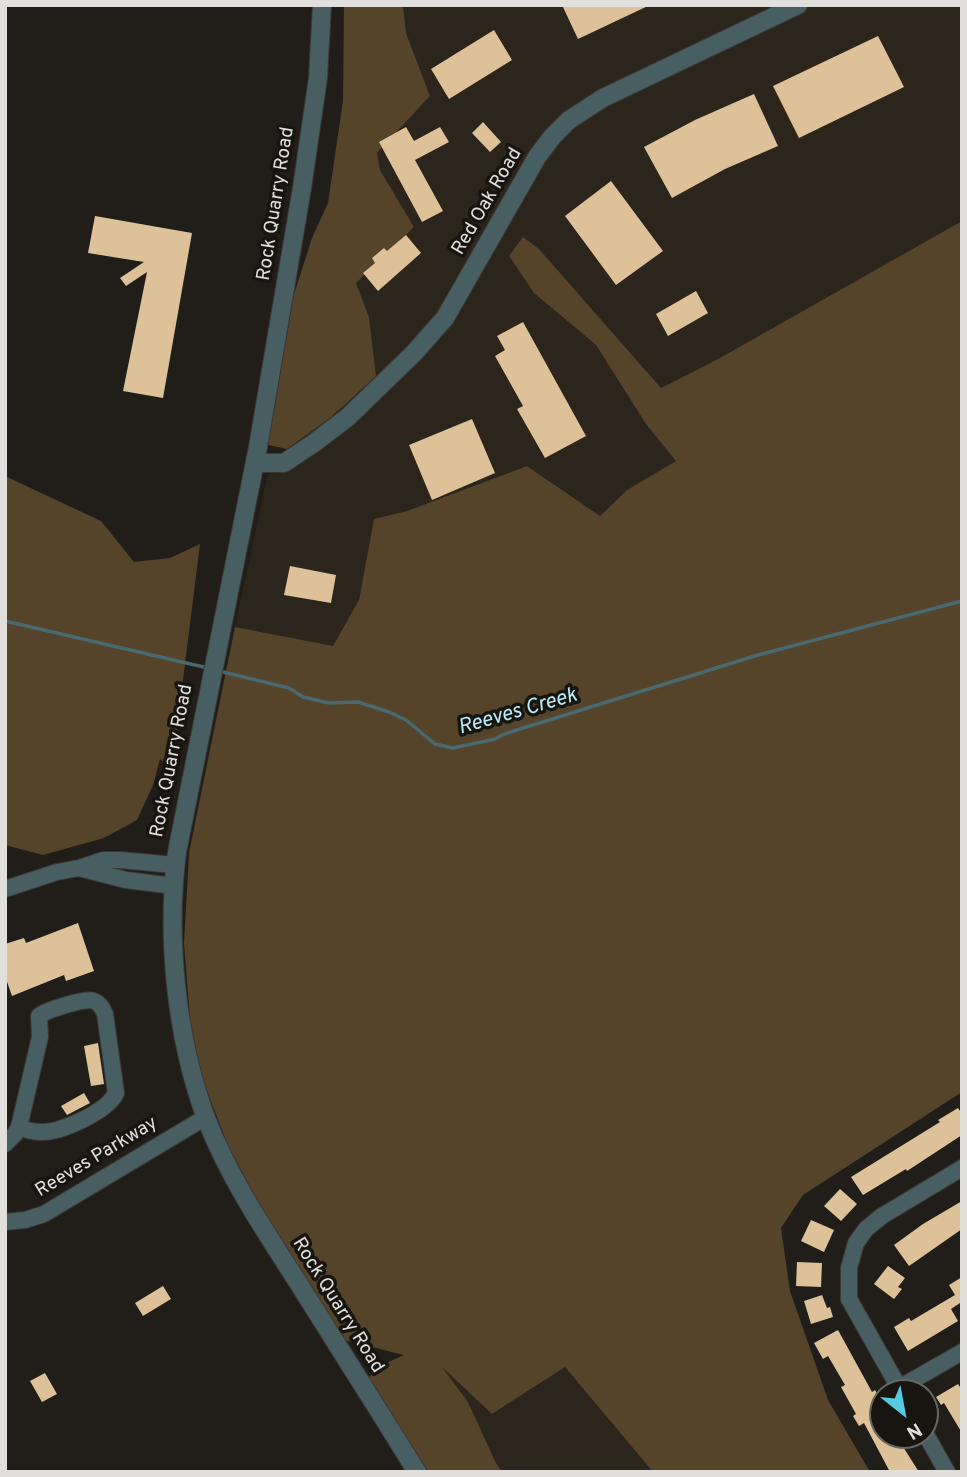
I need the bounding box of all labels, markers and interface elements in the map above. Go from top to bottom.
street label: Rock Quarry Road [254,125,300,283]
street label: Red Oak Road [448,144,528,260]
street label: Rock Quarry Road [147,683,199,839]
water label: Reeves Creek [456,684,580,742]
street label: Reeves Parkway [32,1113,162,1203]
street label: Rock Quarry Road [286,1234,388,1378]
north arrow [869,1379,939,1449]
text: N [902,1416,926,1444]

